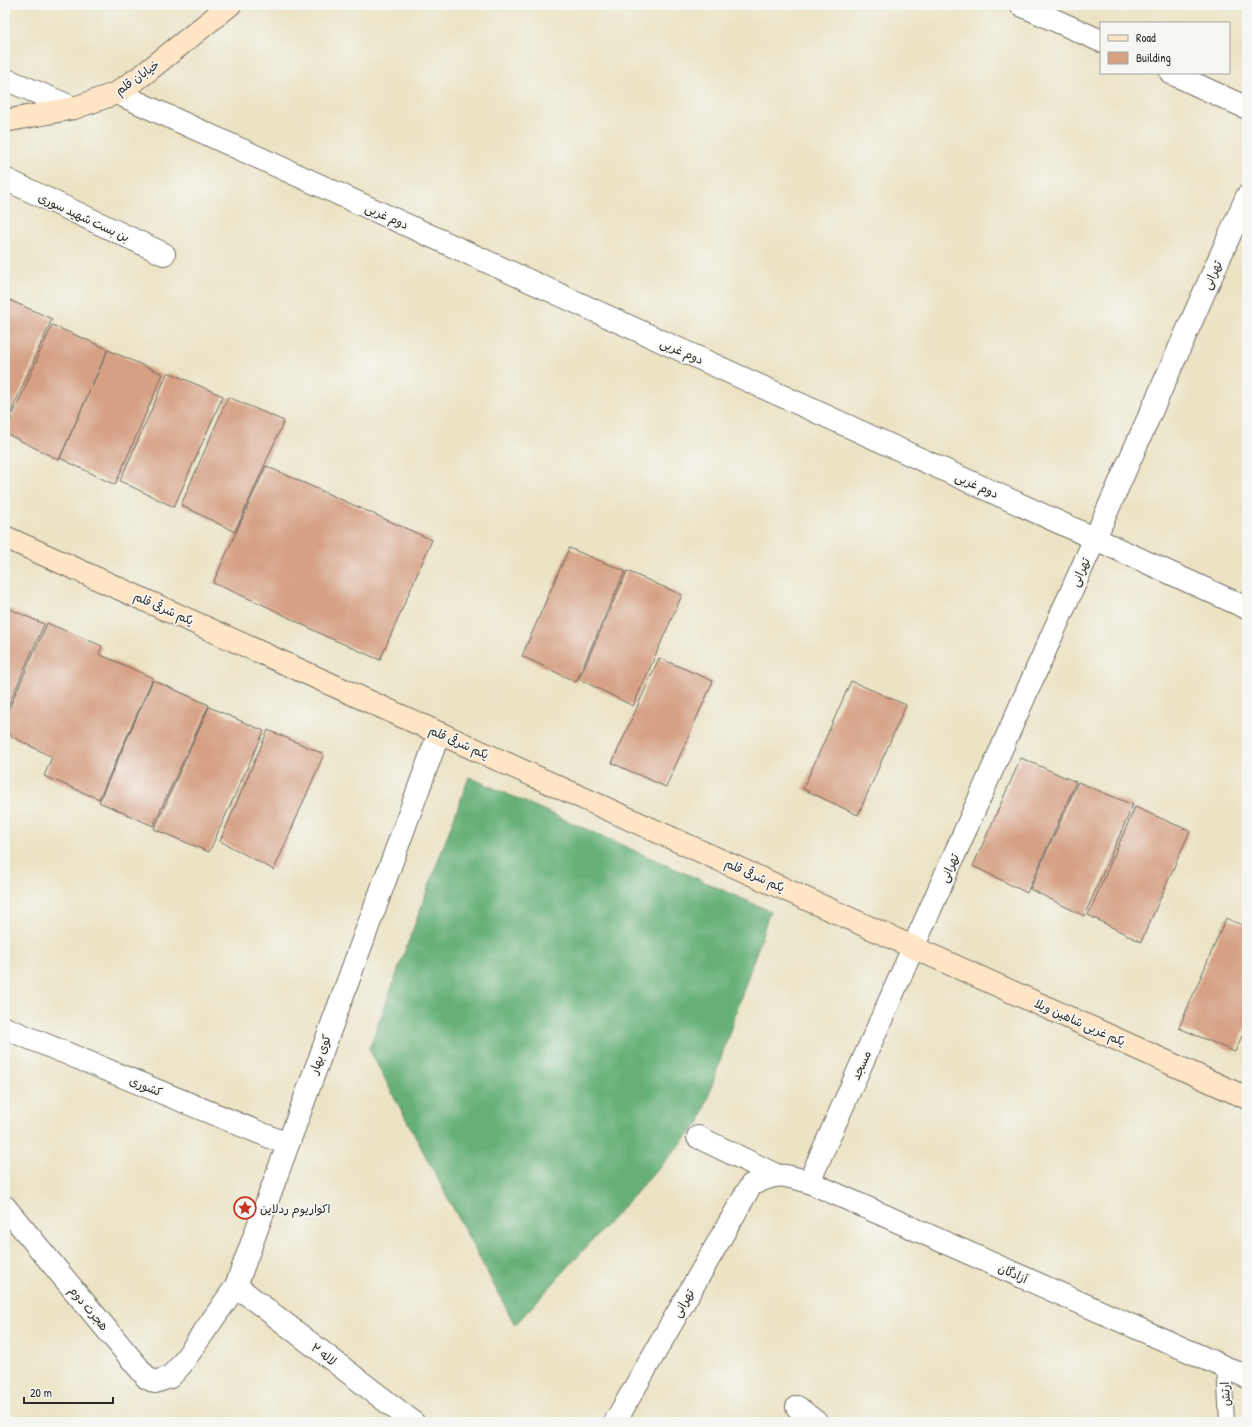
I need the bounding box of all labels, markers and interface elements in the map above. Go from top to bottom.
legend [1100,22,1230,74]
text: Road [1136,29,1156,46]
text: Building [1136,49,1171,66]
street label: خیابان قلم [111,56,163,99]
street label: بن بست شهید سوری [36,188,132,246]
street label: دوم غربی [362,199,411,234]
street label: تهرانی [1198,257,1226,292]
street label: دوم غربی [657,334,706,369]
street label: دوم غربی [952,468,1001,503]
street label: تهرانی [1066,554,1094,589]
street label: یکم شرقی قلم [131,587,197,630]
street label: یکم شرقی قلم [426,721,492,764]
street label: تهرانی [935,850,963,885]
street label: یکم شرقی قلم [722,854,788,897]
street label: یکم غربی شاهین ویلا [1031,994,1128,1051]
street label: کوی بهار [305,1032,335,1077]
street label: مسجد [847,1047,875,1083]
street label: کشوری [127,1072,165,1100]
place icon: اکواریوم ردلاین [232,1195,258,1221]
place label: اکواریوم ردلاین [260,1200,331,1218]
street label: آزادگان [996,1259,1031,1287]
street label: هجرت دوم [65,1282,113,1335]
street label: تهرانی [668,1285,698,1320]
street label: لاله ۲ [308,1339,340,1369]
scale bar [24,1379,113,1405]
street label: ارتش [1216,1381,1234,1407]
text: 20 m [30,1384,52,1401]

